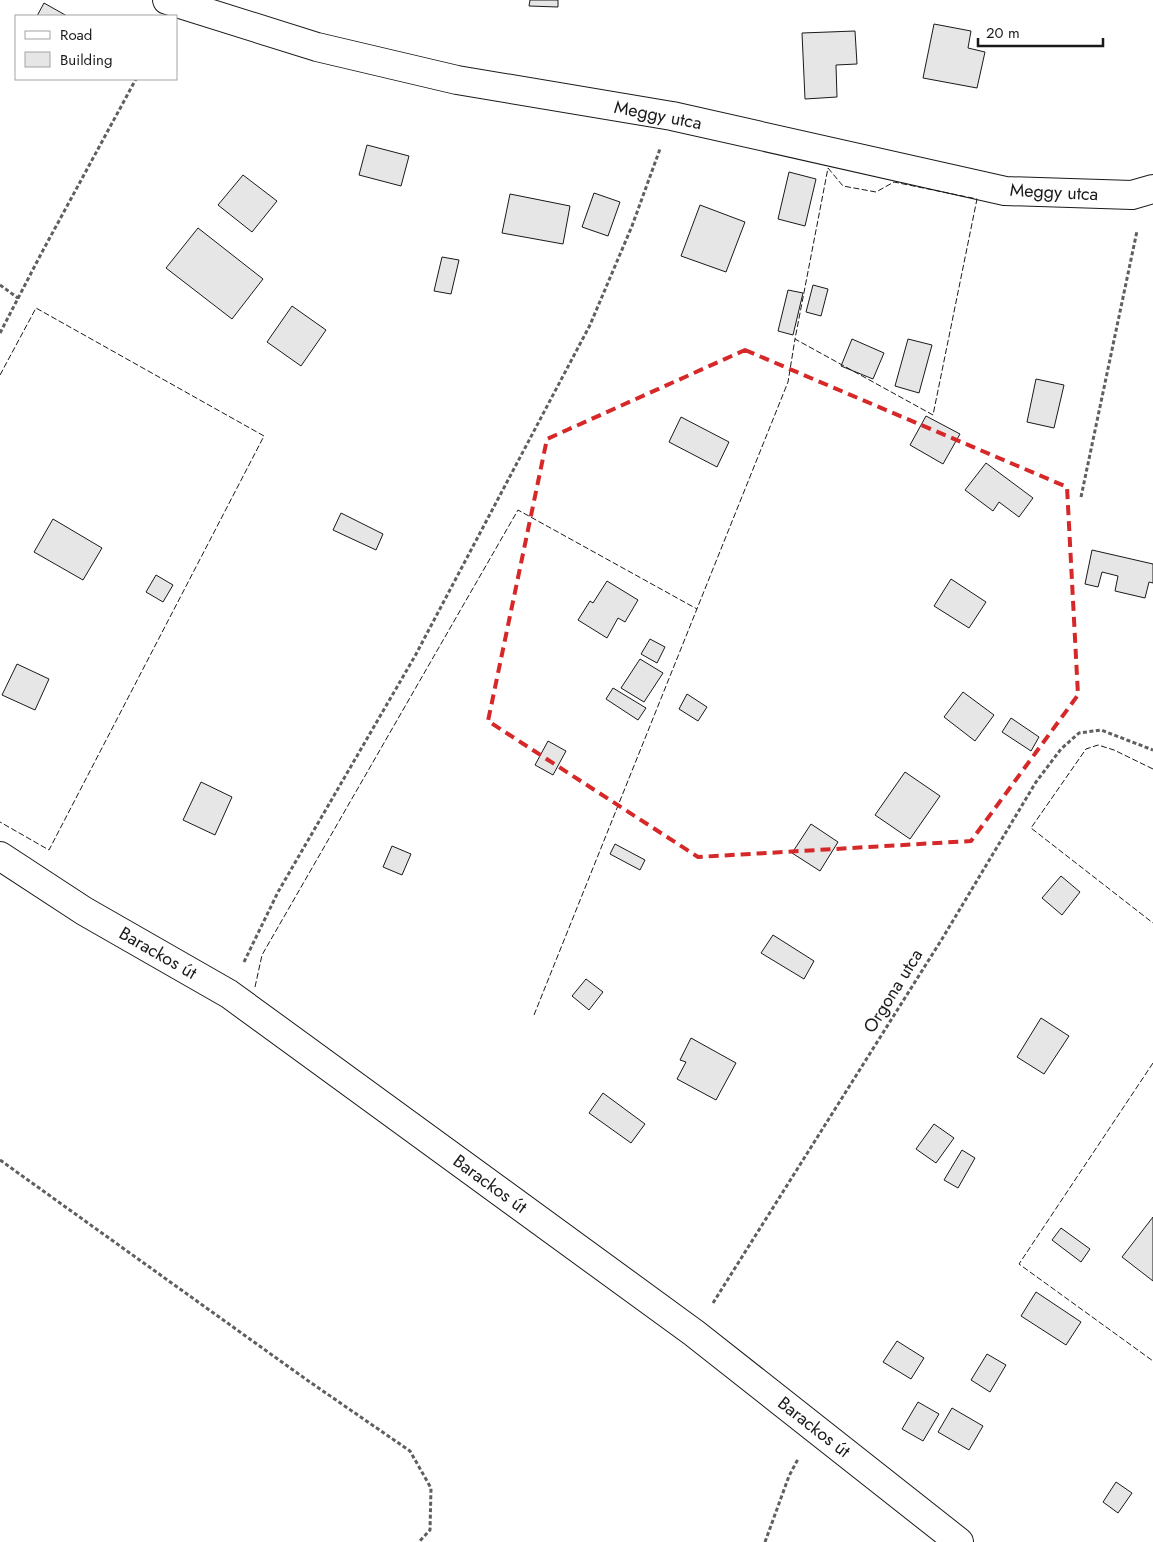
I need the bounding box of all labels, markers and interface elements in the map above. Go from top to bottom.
legend [15,15,178,80]
scale bar [978,15,1103,47]
text: 20 m [986,22,1020,44]
text: Road [60,24,92,46]
text: Building [60,49,112,71]
street label: Meggy utca [612,94,704,136]
street label: Meggy utca [1009,177,1099,207]
street label: Barackos út [114,920,202,986]
street label: Orgona utca [857,944,929,1038]
street label: Barackos út [448,1148,533,1220]
street label: Barackos út [772,1390,856,1464]

